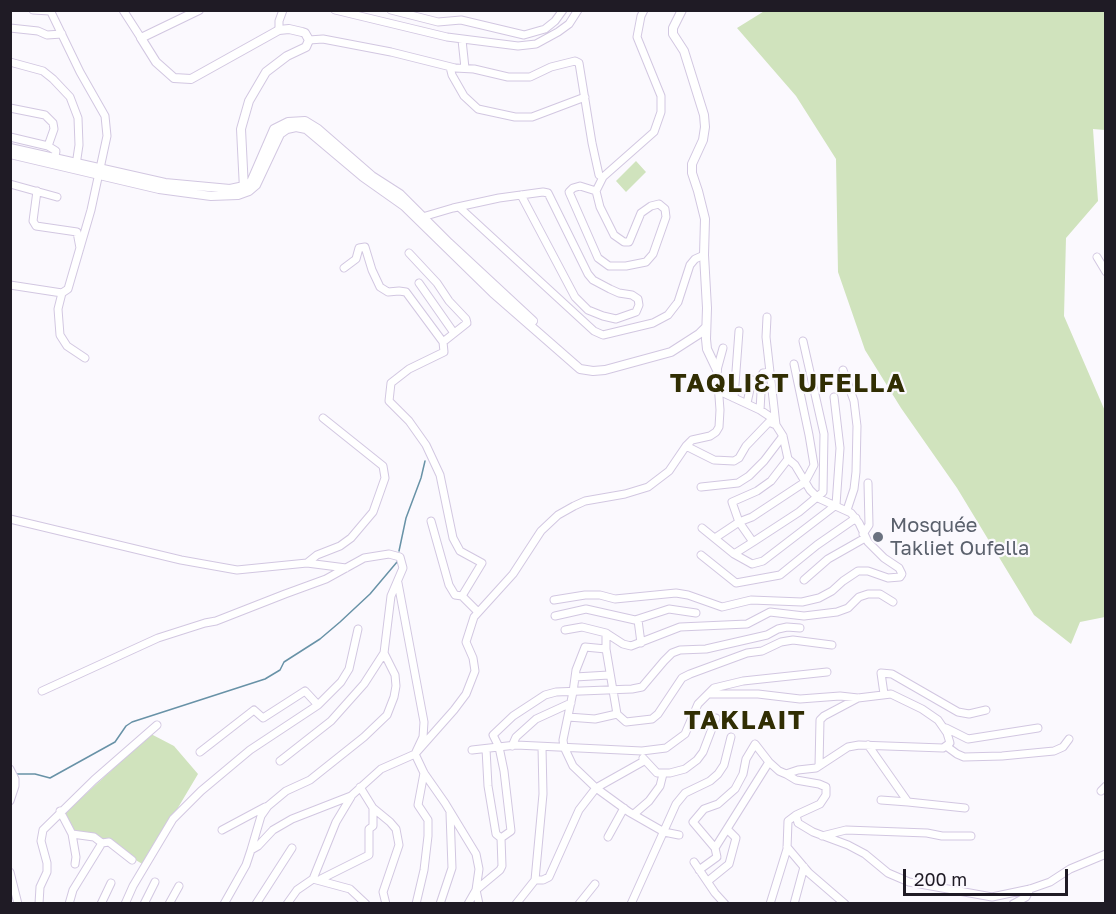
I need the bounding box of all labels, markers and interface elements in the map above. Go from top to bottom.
district label: TAQLIƐT UFELLA [670,368,906,400]
place label: Mosquée Takliet Oufella [890,514,1029,561]
marker: Mosquée Takliet Oufella [871,530,885,544]
district label: TAKLAIT [684,705,806,737]
scale bar [906,857,1071,895]
text: 200 m [914,868,967,890]

